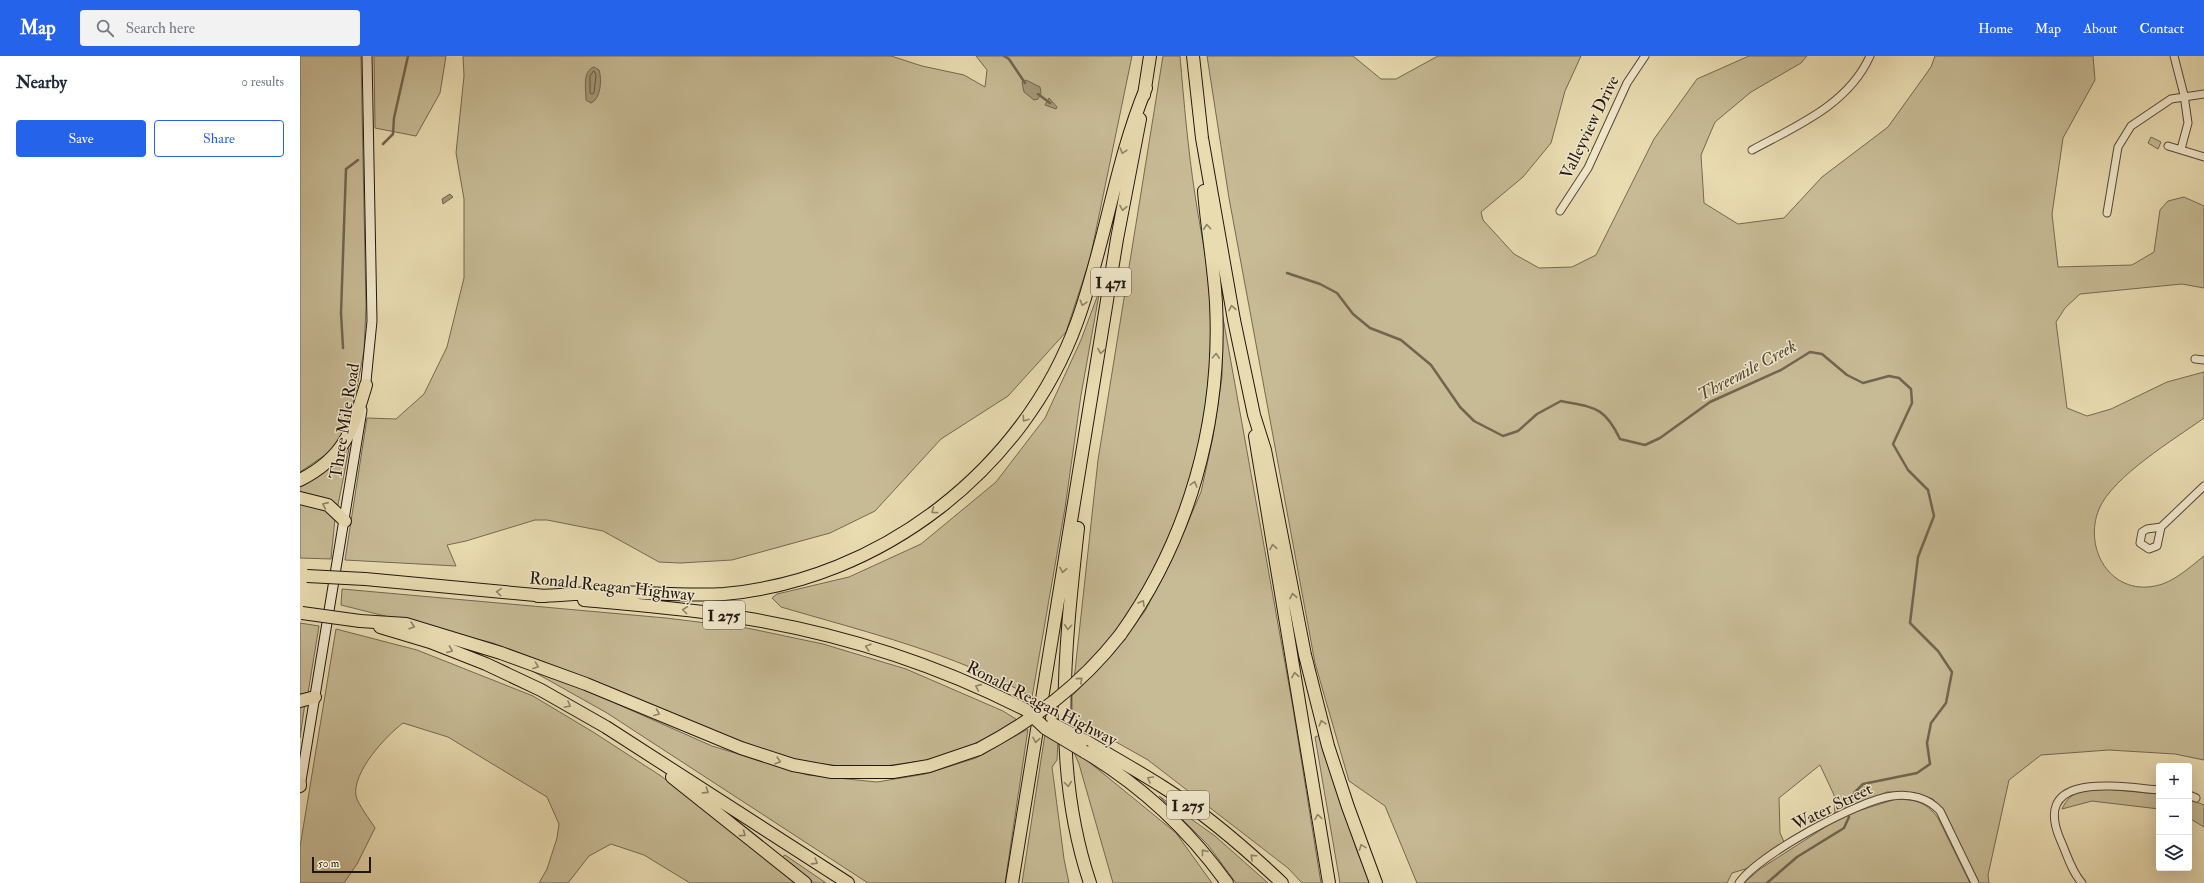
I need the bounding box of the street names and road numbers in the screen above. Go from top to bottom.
street label: Valleyview Drive [1555,72,1624,183]
road number: I 471 [1091,268,1131,296]
street label: Three Mile Road [325,361,364,481]
street label: Ronald Reagan Highway [528,567,696,607]
road number: I 275 [703,601,745,629]
street label: Ronald Reagan Highway [962,656,1121,752]
street label: Water Street [1788,778,1876,835]
road number: I 275 [1167,791,1209,819]

